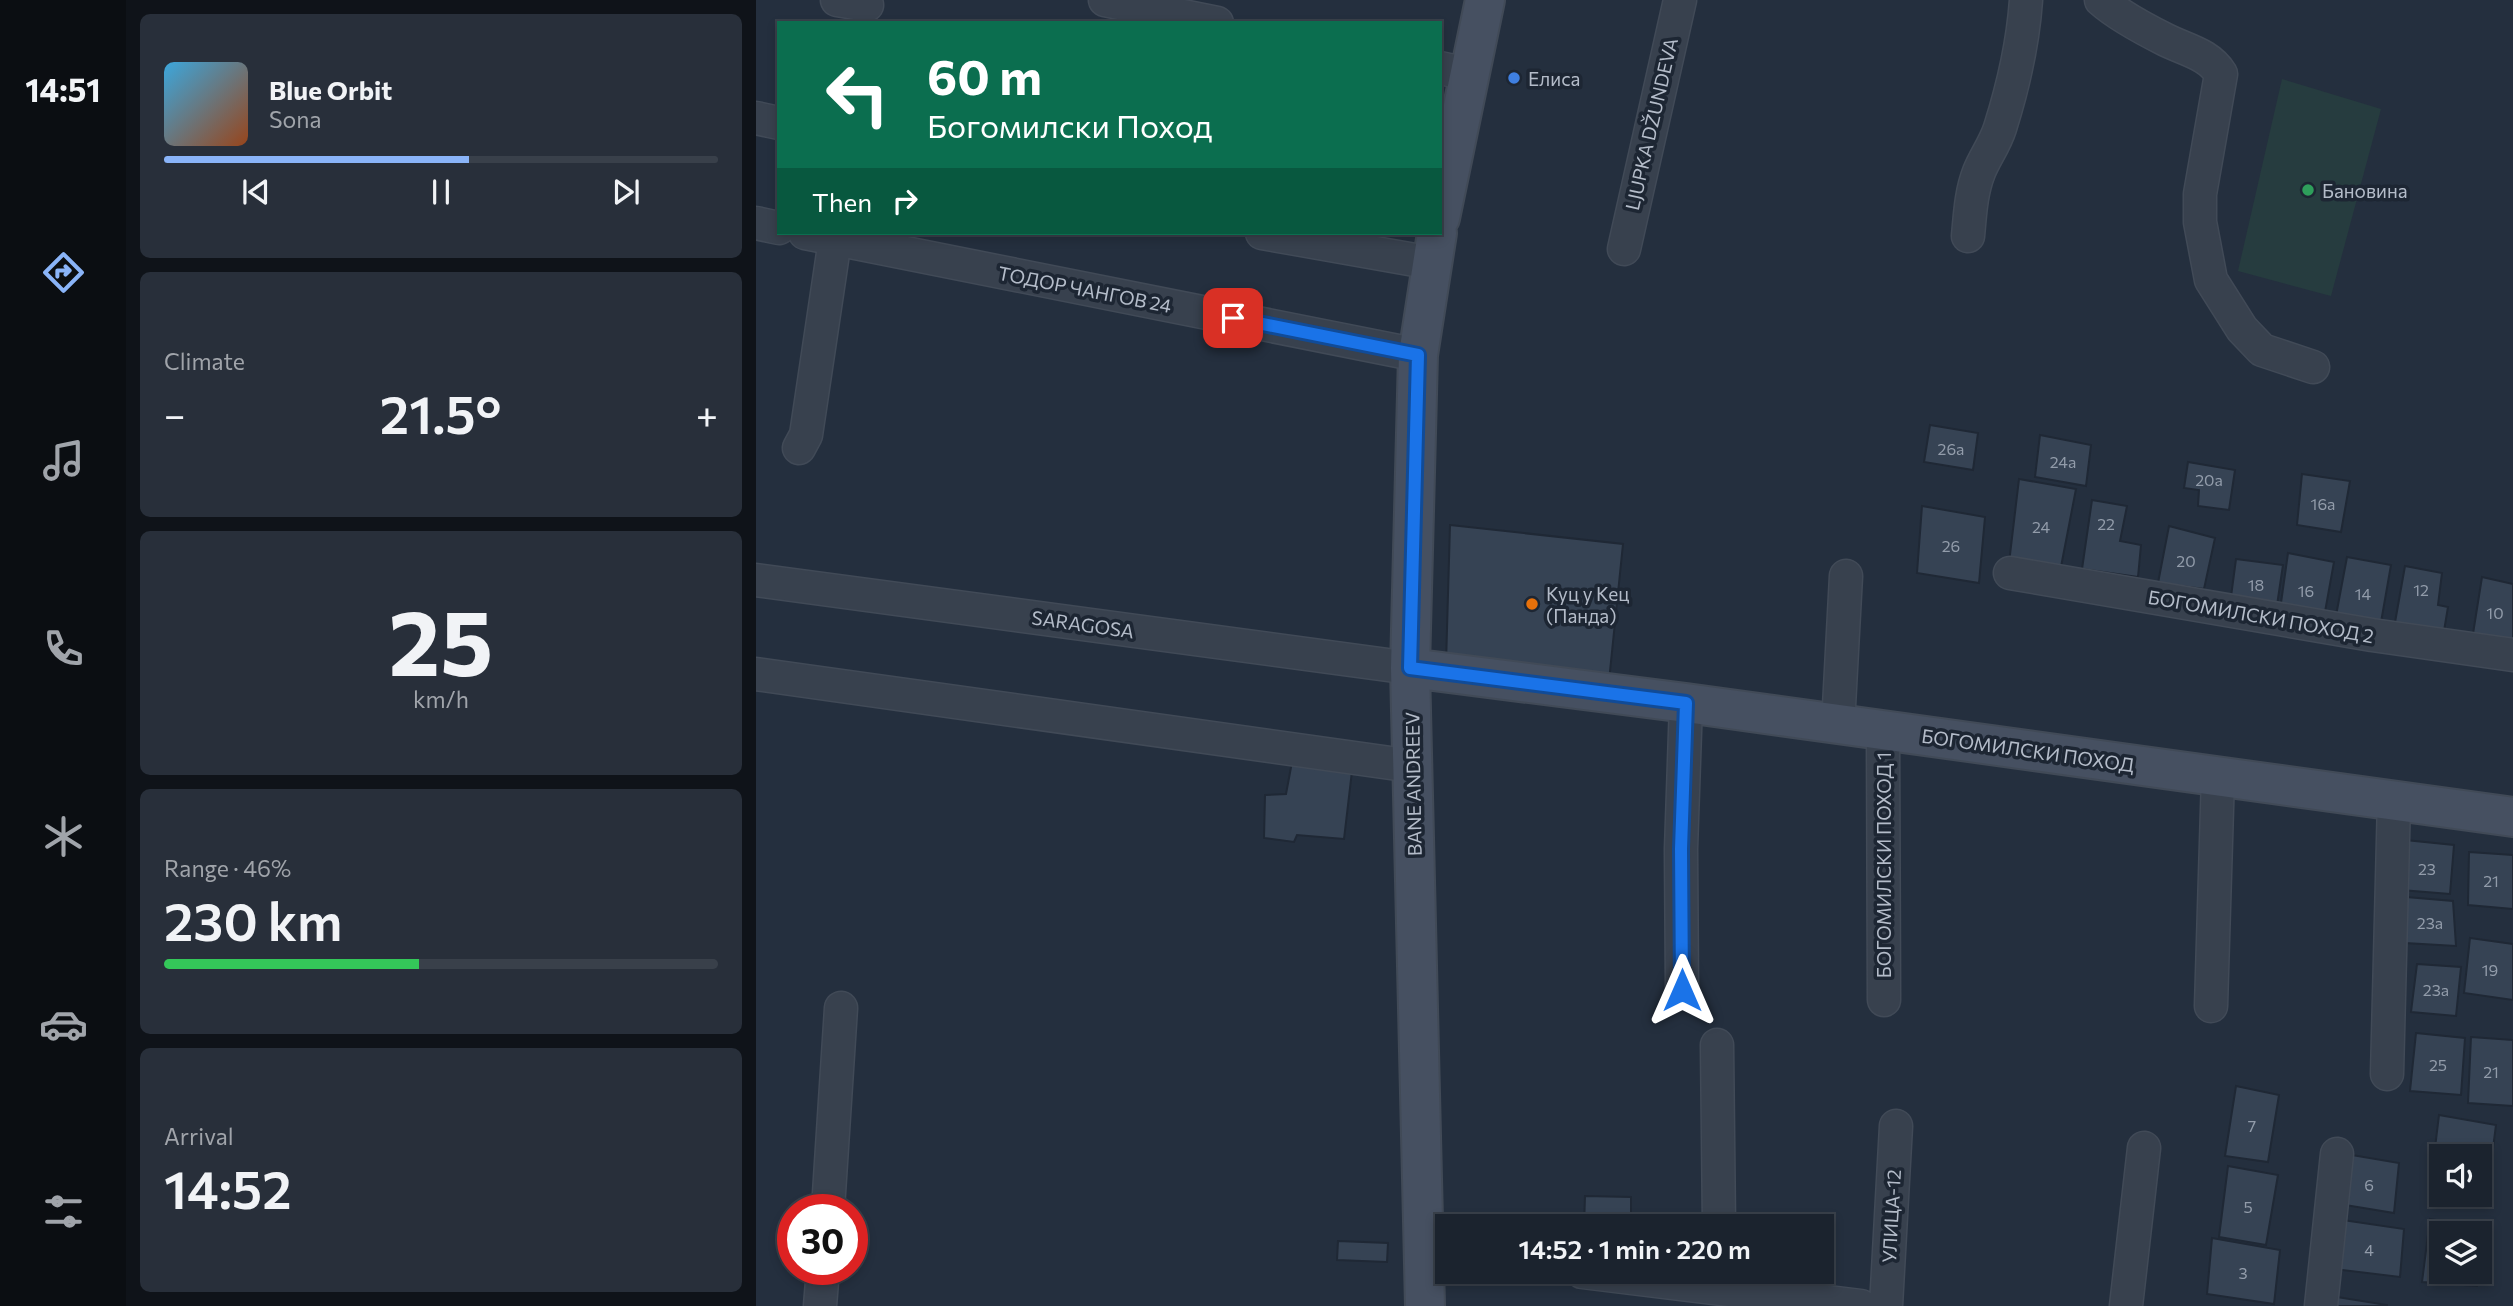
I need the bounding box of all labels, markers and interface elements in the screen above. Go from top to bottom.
street label: LJUPKA DŽUNDEVA [1620,35,1682,213]
text: 60 m [927,45,1042,105]
icon: left [812,49,903,140]
place label: Елиса [1528,67,1580,90]
text: 14:51 [25,69,101,109]
marker: Елиса [1506,70,1522,86]
text: Blue Orbit [269,74,392,105]
text: Sona [269,105,321,133]
text: Богомилски Поход [927,105,1212,145]
icon: previous [237,173,275,211]
icon: pause [422,173,460,211]
icon: next [607,173,645,211]
place label: Бановина [2322,179,2408,202]
icon: right [886,182,924,220]
marker: Бановина [2300,182,2316,198]
text: Then [812,186,872,217]
icon: directions [39,248,88,297]
street label: ТОДОР ЧАНГОВ 24 [996,261,1174,317]
pin [1203,288,1263,348]
icon: arrive [1214,299,1252,337]
text: Climate [164,347,245,375]
text: 21.5° [380,381,501,445]
text: − [164,390,186,437]
text: + [696,390,718,437]
icon: music [39,436,88,485]
house number: 26а [1938,439,1964,458]
house number: 24а [2050,452,2076,471]
house number: 20а [2195,470,2223,489]
house number: 16а [2311,494,2335,513]
house number: 22 [2097,514,2115,533]
house number: 24 [2032,517,2050,536]
house number: 26 [1942,536,1960,555]
house number: 20 [2176,551,2196,570]
house number: 18 [2248,575,2264,594]
house number: 12 [2413,580,2429,599]
house number: 16 [2298,581,2314,600]
place label: Куц у Кец (Панда) [1546,582,1629,627]
text: 25 [389,583,493,695]
house number: 14 [2355,584,2372,603]
street label: БОГОМИЛСКИ ПОХОД 2 [2146,585,2376,647]
marker: Куц у Кец (Панда) [1524,596,1540,612]
house number: 10 [2486,603,2504,622]
street label: SARAGOSA [1030,605,1136,643]
icon: phone [39,624,88,673]
text: km/h [413,685,469,713]
street label: BANE ANDREEV [1400,712,1426,856]
street label: БОГОМИЛСКИ ПОХОД [1920,724,2136,776]
street label: БОГОМИЛСКИ ПОХОД 1 [1872,752,1895,978]
icon: climate [39,812,88,861]
text: Range · 46% [164,854,291,882]
house number: 23 [2418,859,2436,878]
house number: 21 [2483,871,2499,890]
text: 230 km [164,888,342,952]
house number: 23а [2417,913,2443,932]
position arrow [1645,953,1719,1027]
house number: 19 [2482,960,2498,979]
house number: 23а [2423,980,2449,999]
icon: car [39,1000,88,1049]
house number: 25 [2429,1055,2447,1074]
house number: 21 [2483,1062,2499,1081]
house number: 7 [2248,1116,2256,1135]
text: Arrival [164,1122,234,1150]
map controls [2429,1144,2492,1284]
button: sound [2429,1144,2492,1207]
text: 14:52 [164,1156,292,1220]
street label: УЛИЦА-12 [1877,1169,1905,1263]
house number: 6 [2364,1175,2374,1194]
icon: filters [39,1187,88,1236]
speed limit sign: 30 [777,1194,868,1285]
house number: 5 [2243,1197,2253,1216]
button: layers [2429,1221,2492,1284]
text: 14:52 · 1 min · 220 m [1518,1233,1751,1264]
house number: 4 [2364,1240,2374,1259]
house number: 3 [2238,1263,2248,1282]

